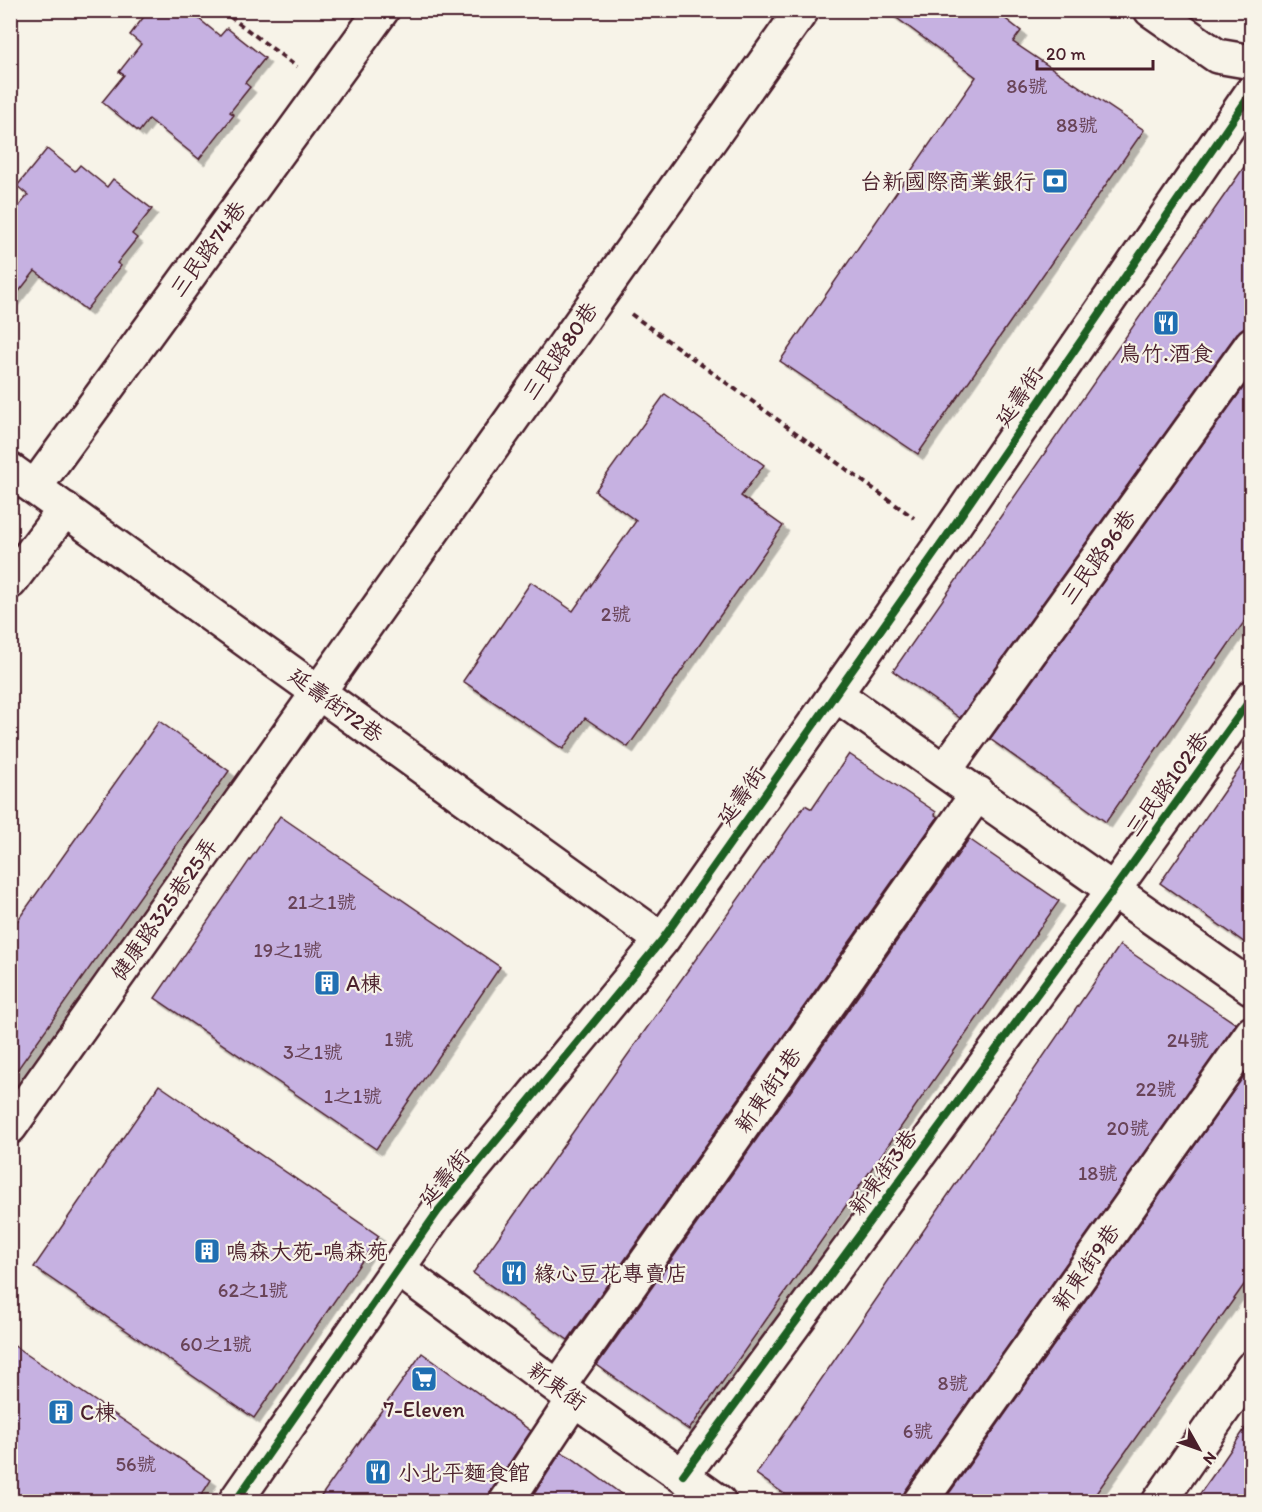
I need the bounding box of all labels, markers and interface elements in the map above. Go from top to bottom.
scale bar [1037,33,1152,71]
text: 20 m [1046,43,1086,65]
house number: 86號 [1006,74,1048,98]
house number: 88號 [1056,113,1098,137]
bank icon: 台新國際商業銀行 [1040,166,1070,196]
place label: 台新國際商業銀行 [860,168,1036,195]
street label: 三民路74巷 [164,196,252,302]
street label: 三民路80巷 [516,297,604,405]
restaurant icon: 鳥竹.酒食 [1151,308,1181,338]
place label: 鳥竹.酒食 [1119,340,1213,367]
street label: 延壽街 [989,362,1049,432]
street label: 三民路96巷 [1054,504,1142,610]
house number: 2號 [601,602,631,626]
street label: 延壽街72巷 [283,662,389,748]
street label: 三民路102巷 [1120,726,1214,842]
street label: 延壽街 [711,761,771,831]
street label: 健康路325巷25弄 [105,832,223,986]
house number: 21之1號 [287,890,357,914]
house number: 19之1號 [253,938,323,962]
building icon: A棟 [312,968,342,998]
place label: A棟 [346,970,382,997]
house number: 1號 [384,1027,414,1051]
house number: 24號 [1167,1028,1209,1052]
house number: 3之1號 [283,1040,343,1064]
street label: 新東街1巷 [729,1042,807,1138]
house number: 22號 [1135,1077,1177,1101]
house number: 1之1號 [324,1084,382,1108]
house number: 20號 [1107,1116,1149,1140]
street label: 新東街3巷 [843,1124,923,1220]
street label: 延壽街 [413,1144,475,1212]
house number: 18號 [1078,1161,1118,1185]
street label: 新東街9巷 [1046,1218,1126,1316]
building icon: 鳴森大苑-鳴森苑 [192,1236,222,1266]
place label: 鳴森大苑-鳴森苑 [226,1238,389,1265]
restaurant icon: 緣心豆花專賣店 [499,1258,529,1288]
place label: 緣心豆花專賣店 [534,1260,688,1287]
house number: 62之1號 [218,1278,288,1302]
house number: 60之1號 [180,1332,252,1356]
street label: 新東街 [522,1356,592,1416]
supermarket icon: 7-Eleven [409,1364,439,1394]
house number: 8號 [938,1371,968,1395]
place label: 7-Eleven [383,1396,465,1423]
building icon: C棟 [46,1397,76,1427]
place label: C棟 [80,1399,116,1426]
house number: 6號 [903,1419,933,1443]
north arrow [1169,1419,1229,1479]
text: N [1199,1448,1221,1469]
house number: 56號 [115,1452,157,1476]
restaurant icon: 小北平麵食館 [363,1457,393,1487]
place label: 小北平麵食館 [398,1459,530,1486]

